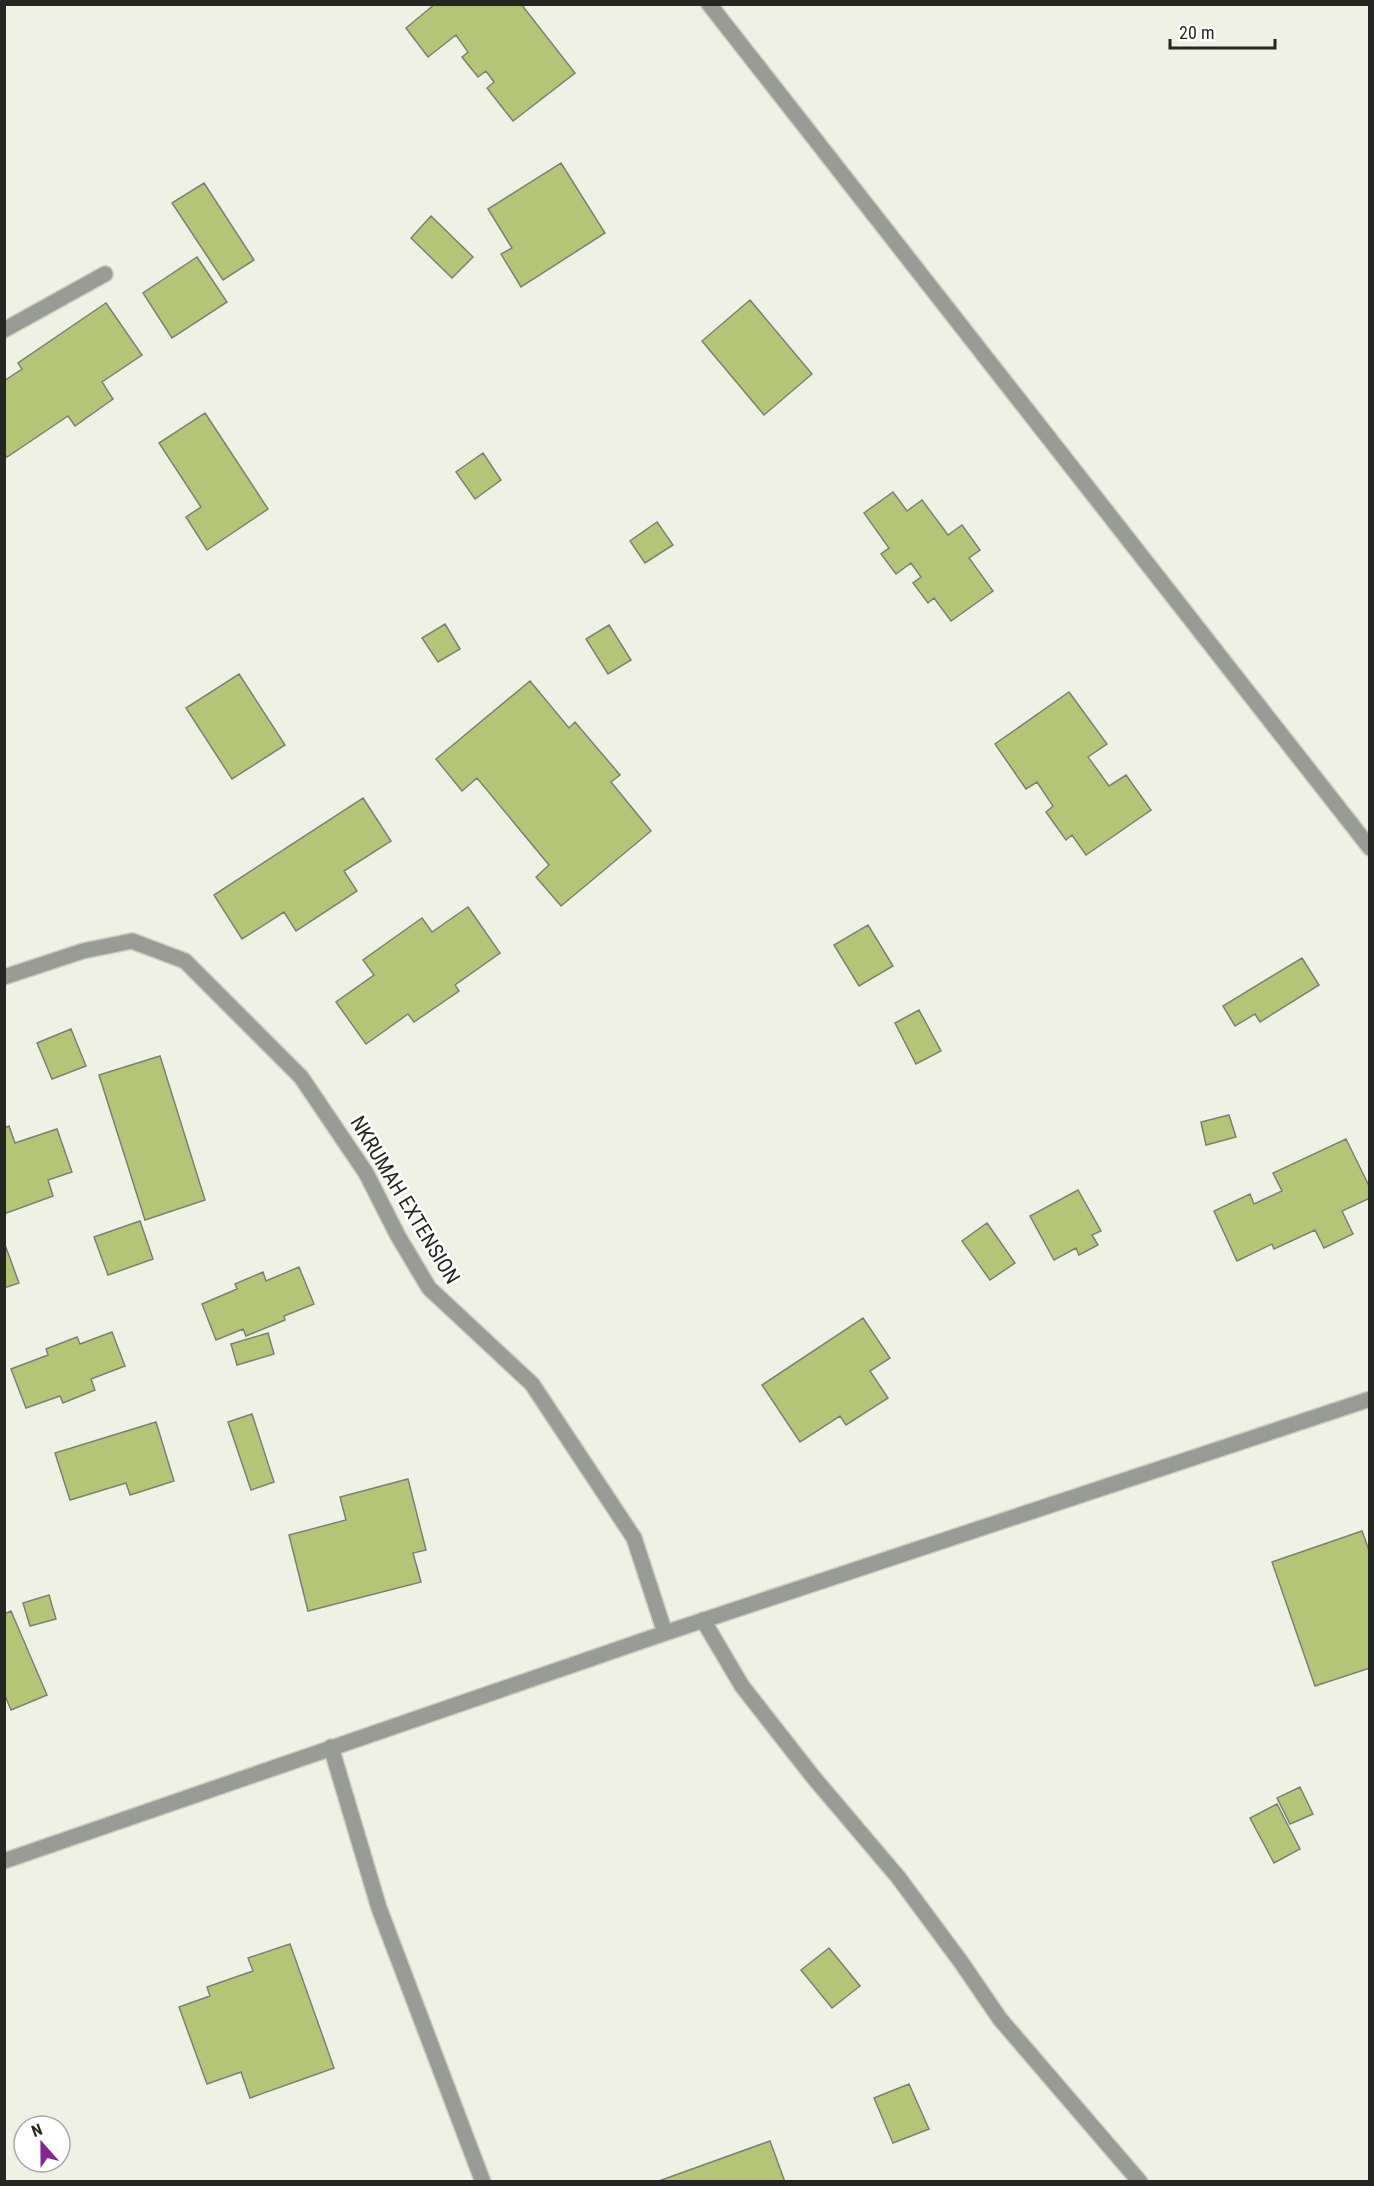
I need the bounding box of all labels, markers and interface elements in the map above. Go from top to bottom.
scale bar [1170,12,1275,50]
text: 20 m [1179,22,1214,43]
street label: NKRUMAH EXTENSION [345,1112,465,1288]
north arrow [12,2114,72,2174]
text: N [29,2120,45,2141]

